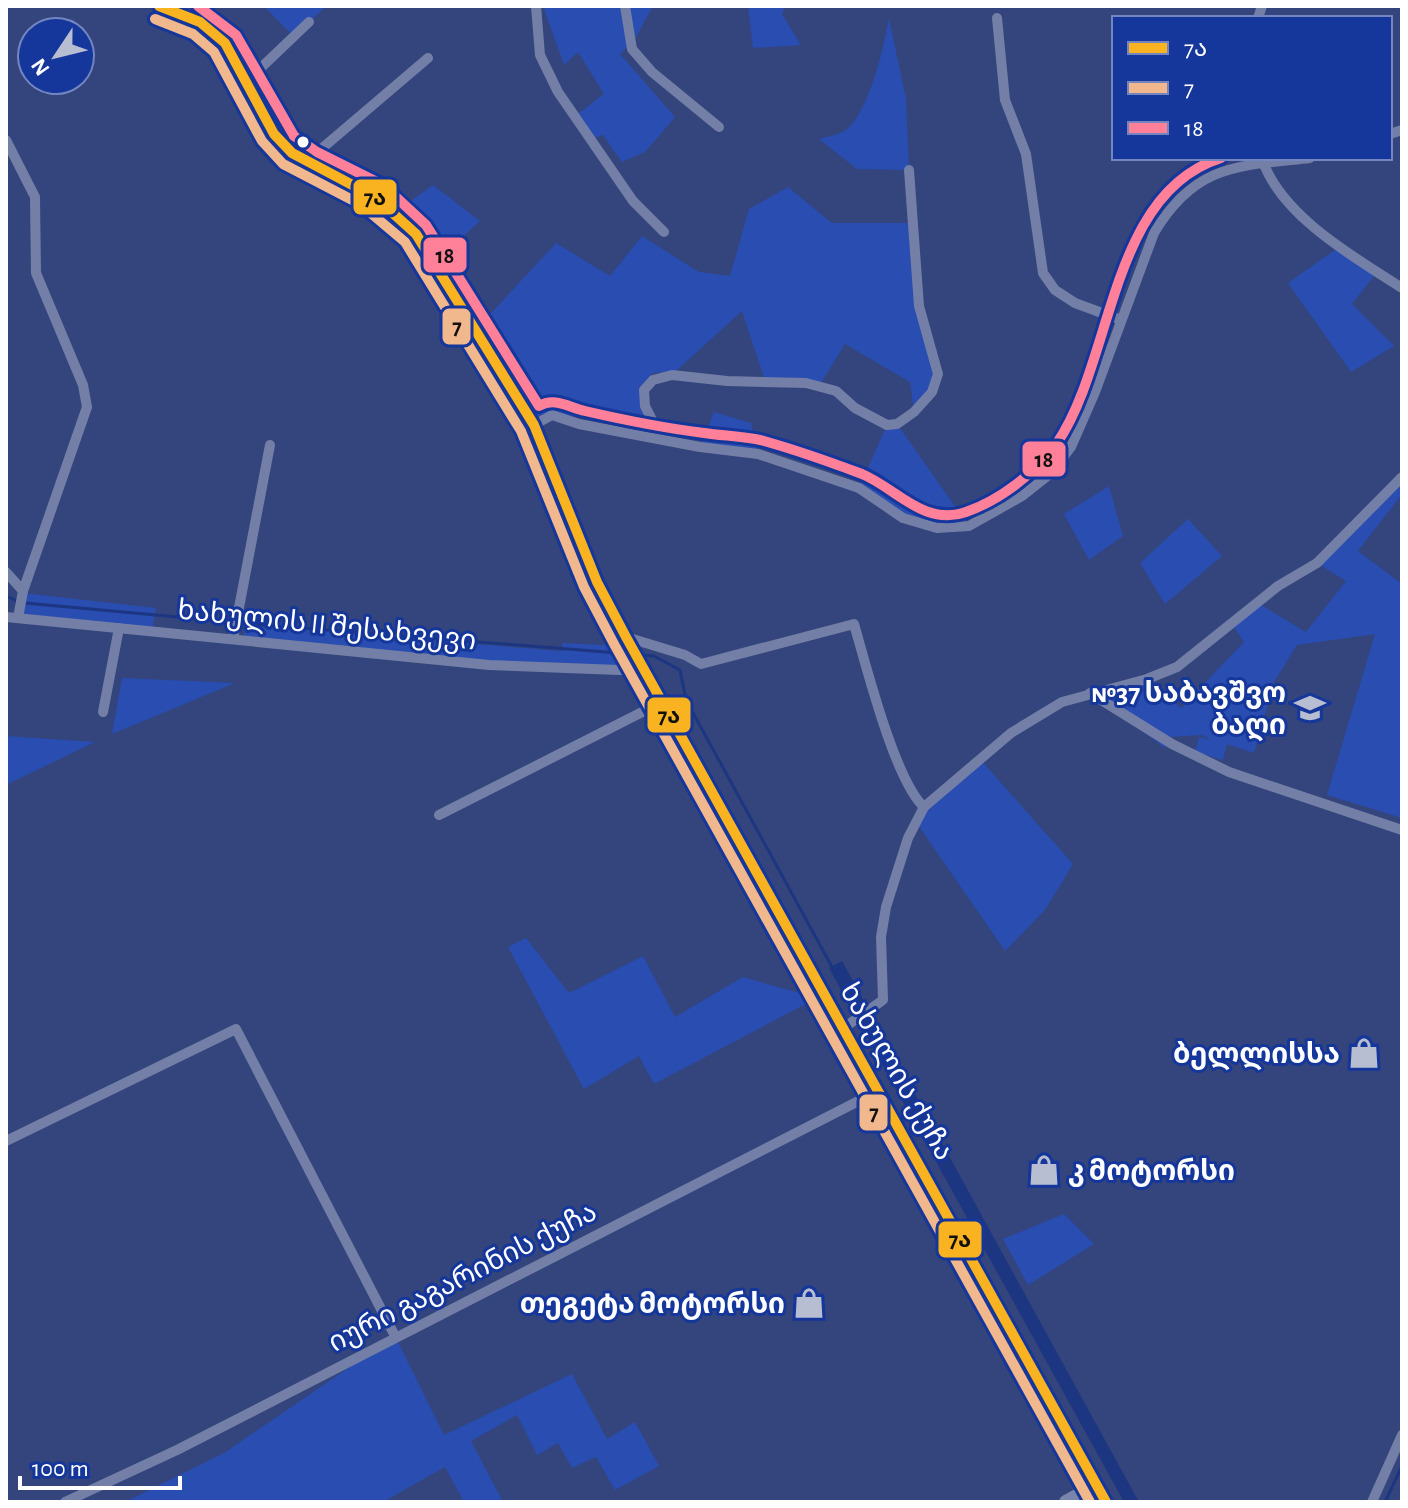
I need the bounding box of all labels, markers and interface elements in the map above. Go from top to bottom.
north arrow [16,16,96,96]
legend [1112,16,1392,160]
text: 7ა [1184,37,1207,61]
text: N [27,54,54,79]
text: 7 [1184,77,1194,101]
text: 18 [1184,117,1204,141]
unlabelled marker [295,134,311,150]
line badge: 7ა [352,178,398,216]
text: 7ა [364,187,386,209]
line badge: 18 [422,236,468,274]
text: 18 [436,245,454,267]
line badge: 7 [441,307,472,346]
text: 7 [452,316,462,338]
line badge: 18 [1021,440,1067,478]
text: 18 [1035,449,1053,471]
street label: ხახულის II შესახვევი [176,596,477,657]
place label: №37 საბავშვო ბაღი [1091,680,1286,742]
school or university icon: №37 საბავშვო ბაღი [1293,691,1327,725]
line badge: 7ა [646,696,692,734]
text: 7ა [658,705,680,727]
street label: ხახულის ქუჩა [833,979,958,1166]
shop icon: ბელლისსა [1347,1036,1381,1070]
place label: ბელლისსა [1173,1041,1340,1071]
line badge: 7 [858,1093,889,1132]
text: 7 [869,1102,879,1124]
shop icon: კ მოტორსი [1027,1153,1061,1187]
place label: კ მოტორსი [1068,1157,1235,1187]
street label: იური გაგარინის ქუჩა [324,1198,602,1359]
line badge: 7ა [937,1220,983,1259]
text: 7ა [949,1229,971,1251]
shop icon: თეგეტა მოტორსი [792,1286,826,1320]
place label: თეგეტა მოტორსი [520,1290,785,1320]
scale bar [20,1440,180,1490]
text: 100 m [32,1457,89,1481]

